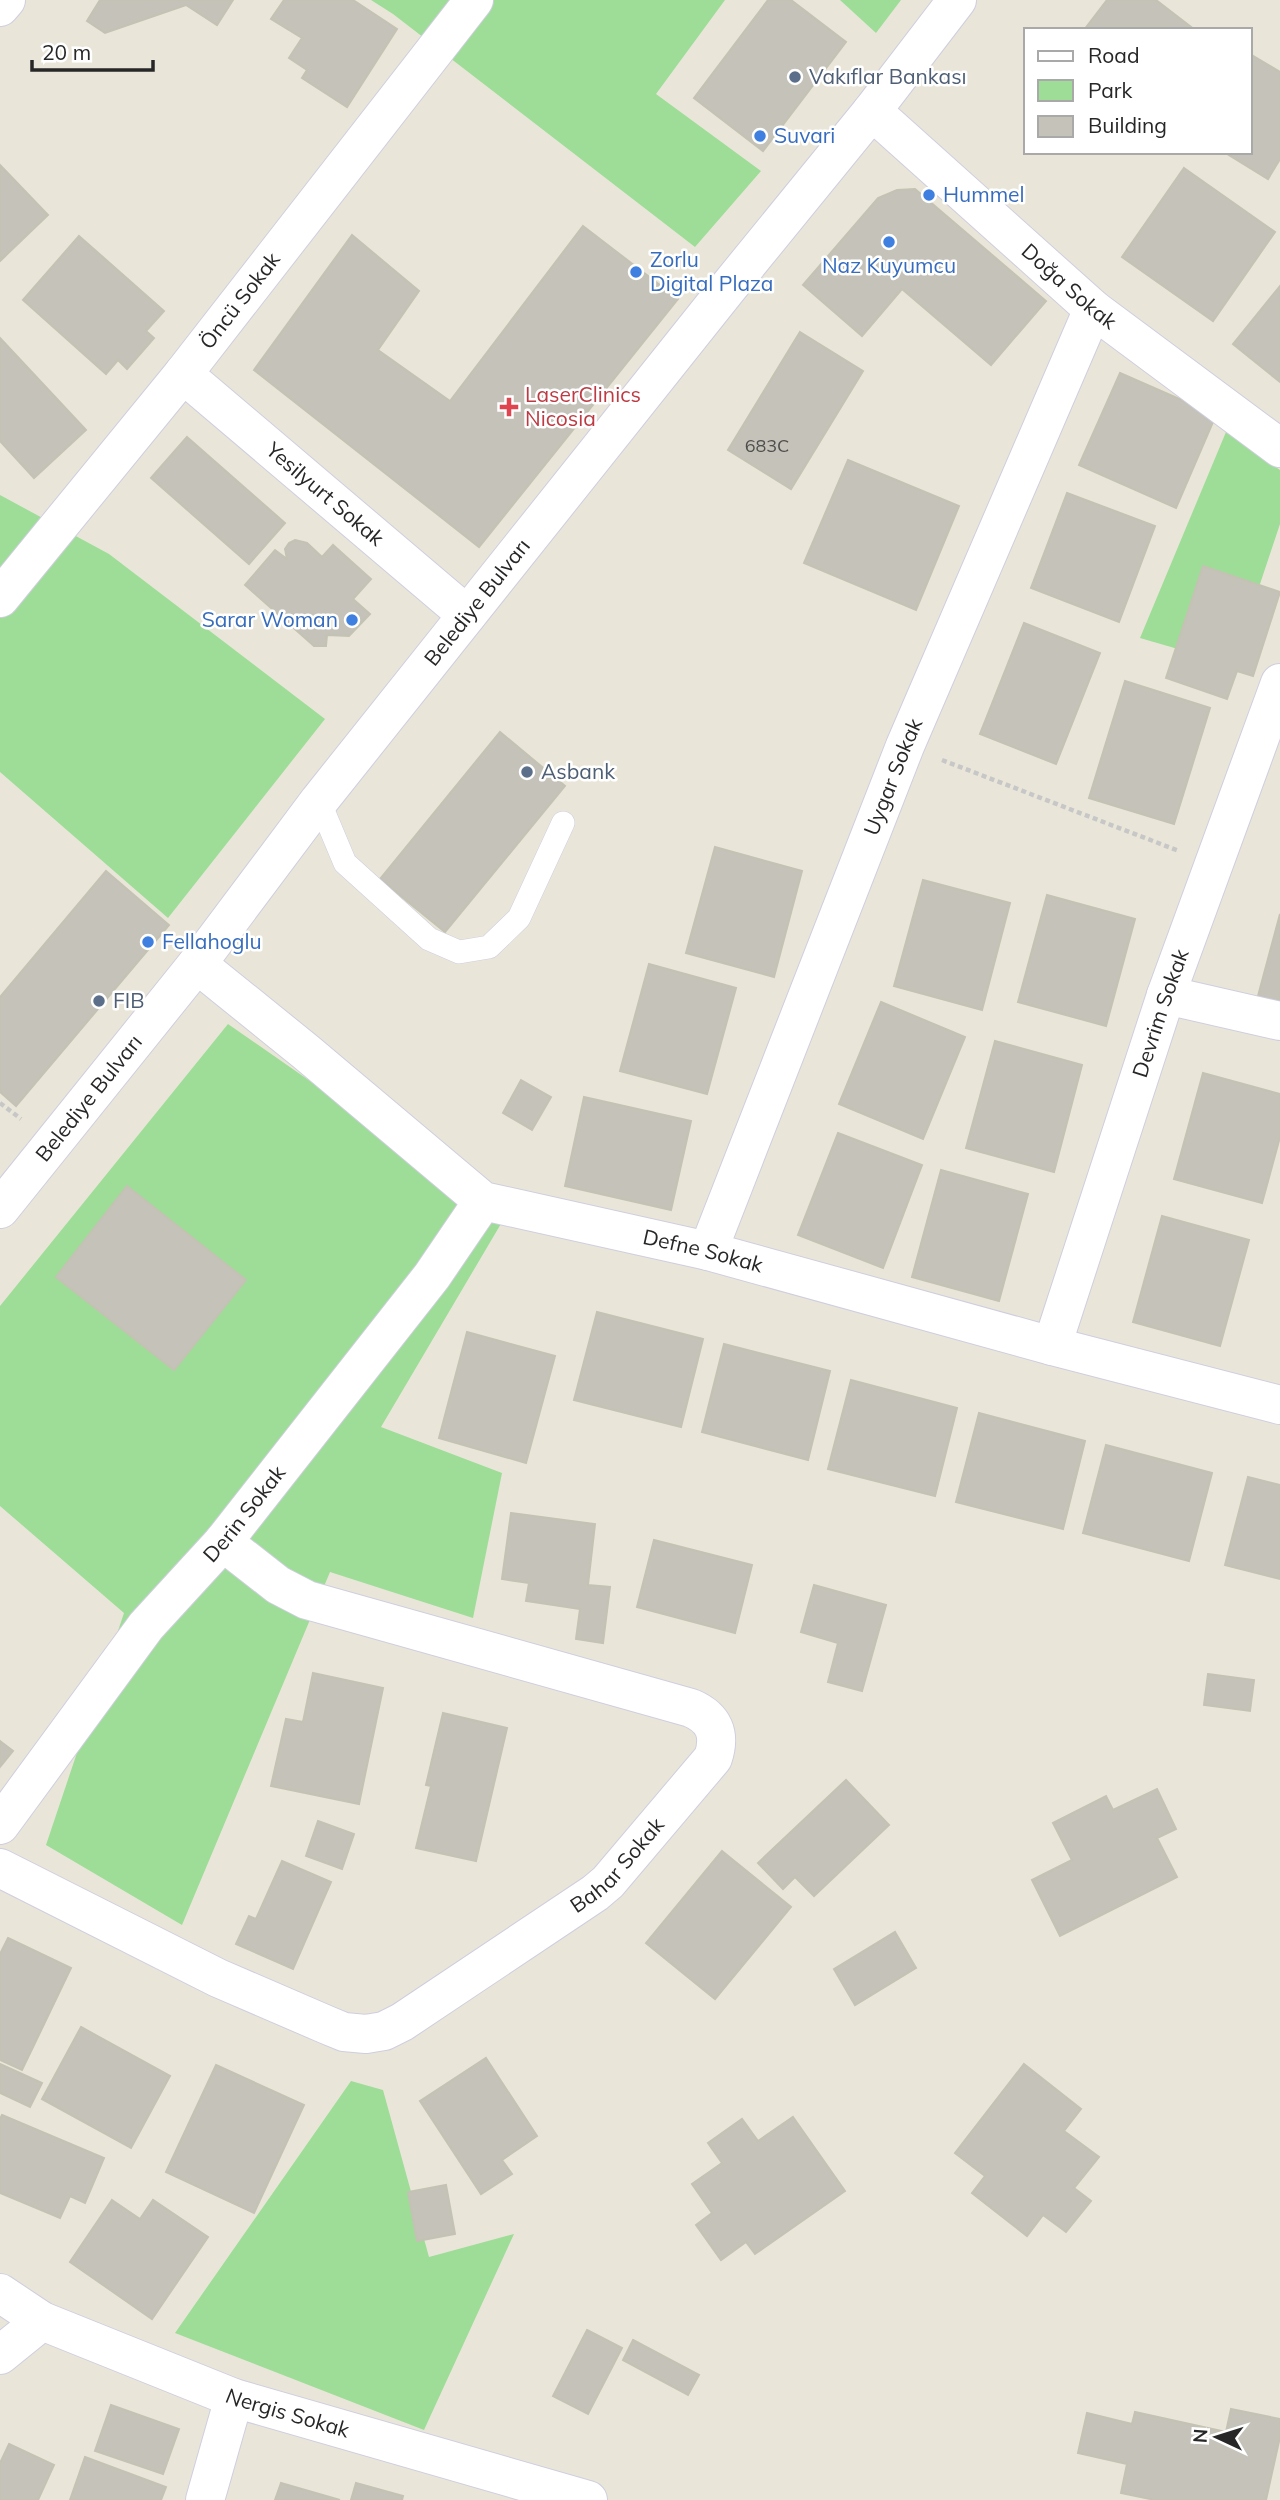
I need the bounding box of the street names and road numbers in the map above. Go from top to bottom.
street label: Doğa Sokak [1017,237,1122,334]
street label: Öncü Sokak [193,246,285,354]
street label: Yesilyurt Sokak [260,436,390,551]
street label: Belediye Bulvarı [418,533,535,671]
street label: Uygar Sokak [857,714,928,839]
street label: Devrim Sokak [1126,945,1194,1081]
street label: Belediye Bulvarı [29,1029,147,1166]
street label: Defne Sokak [641,1223,766,1278]
street label: Derin Sokak [197,1460,290,1567]
street label: Bahar Sokak [565,1812,669,1918]
street label: Nergis Sokak [222,2382,353,2443]

